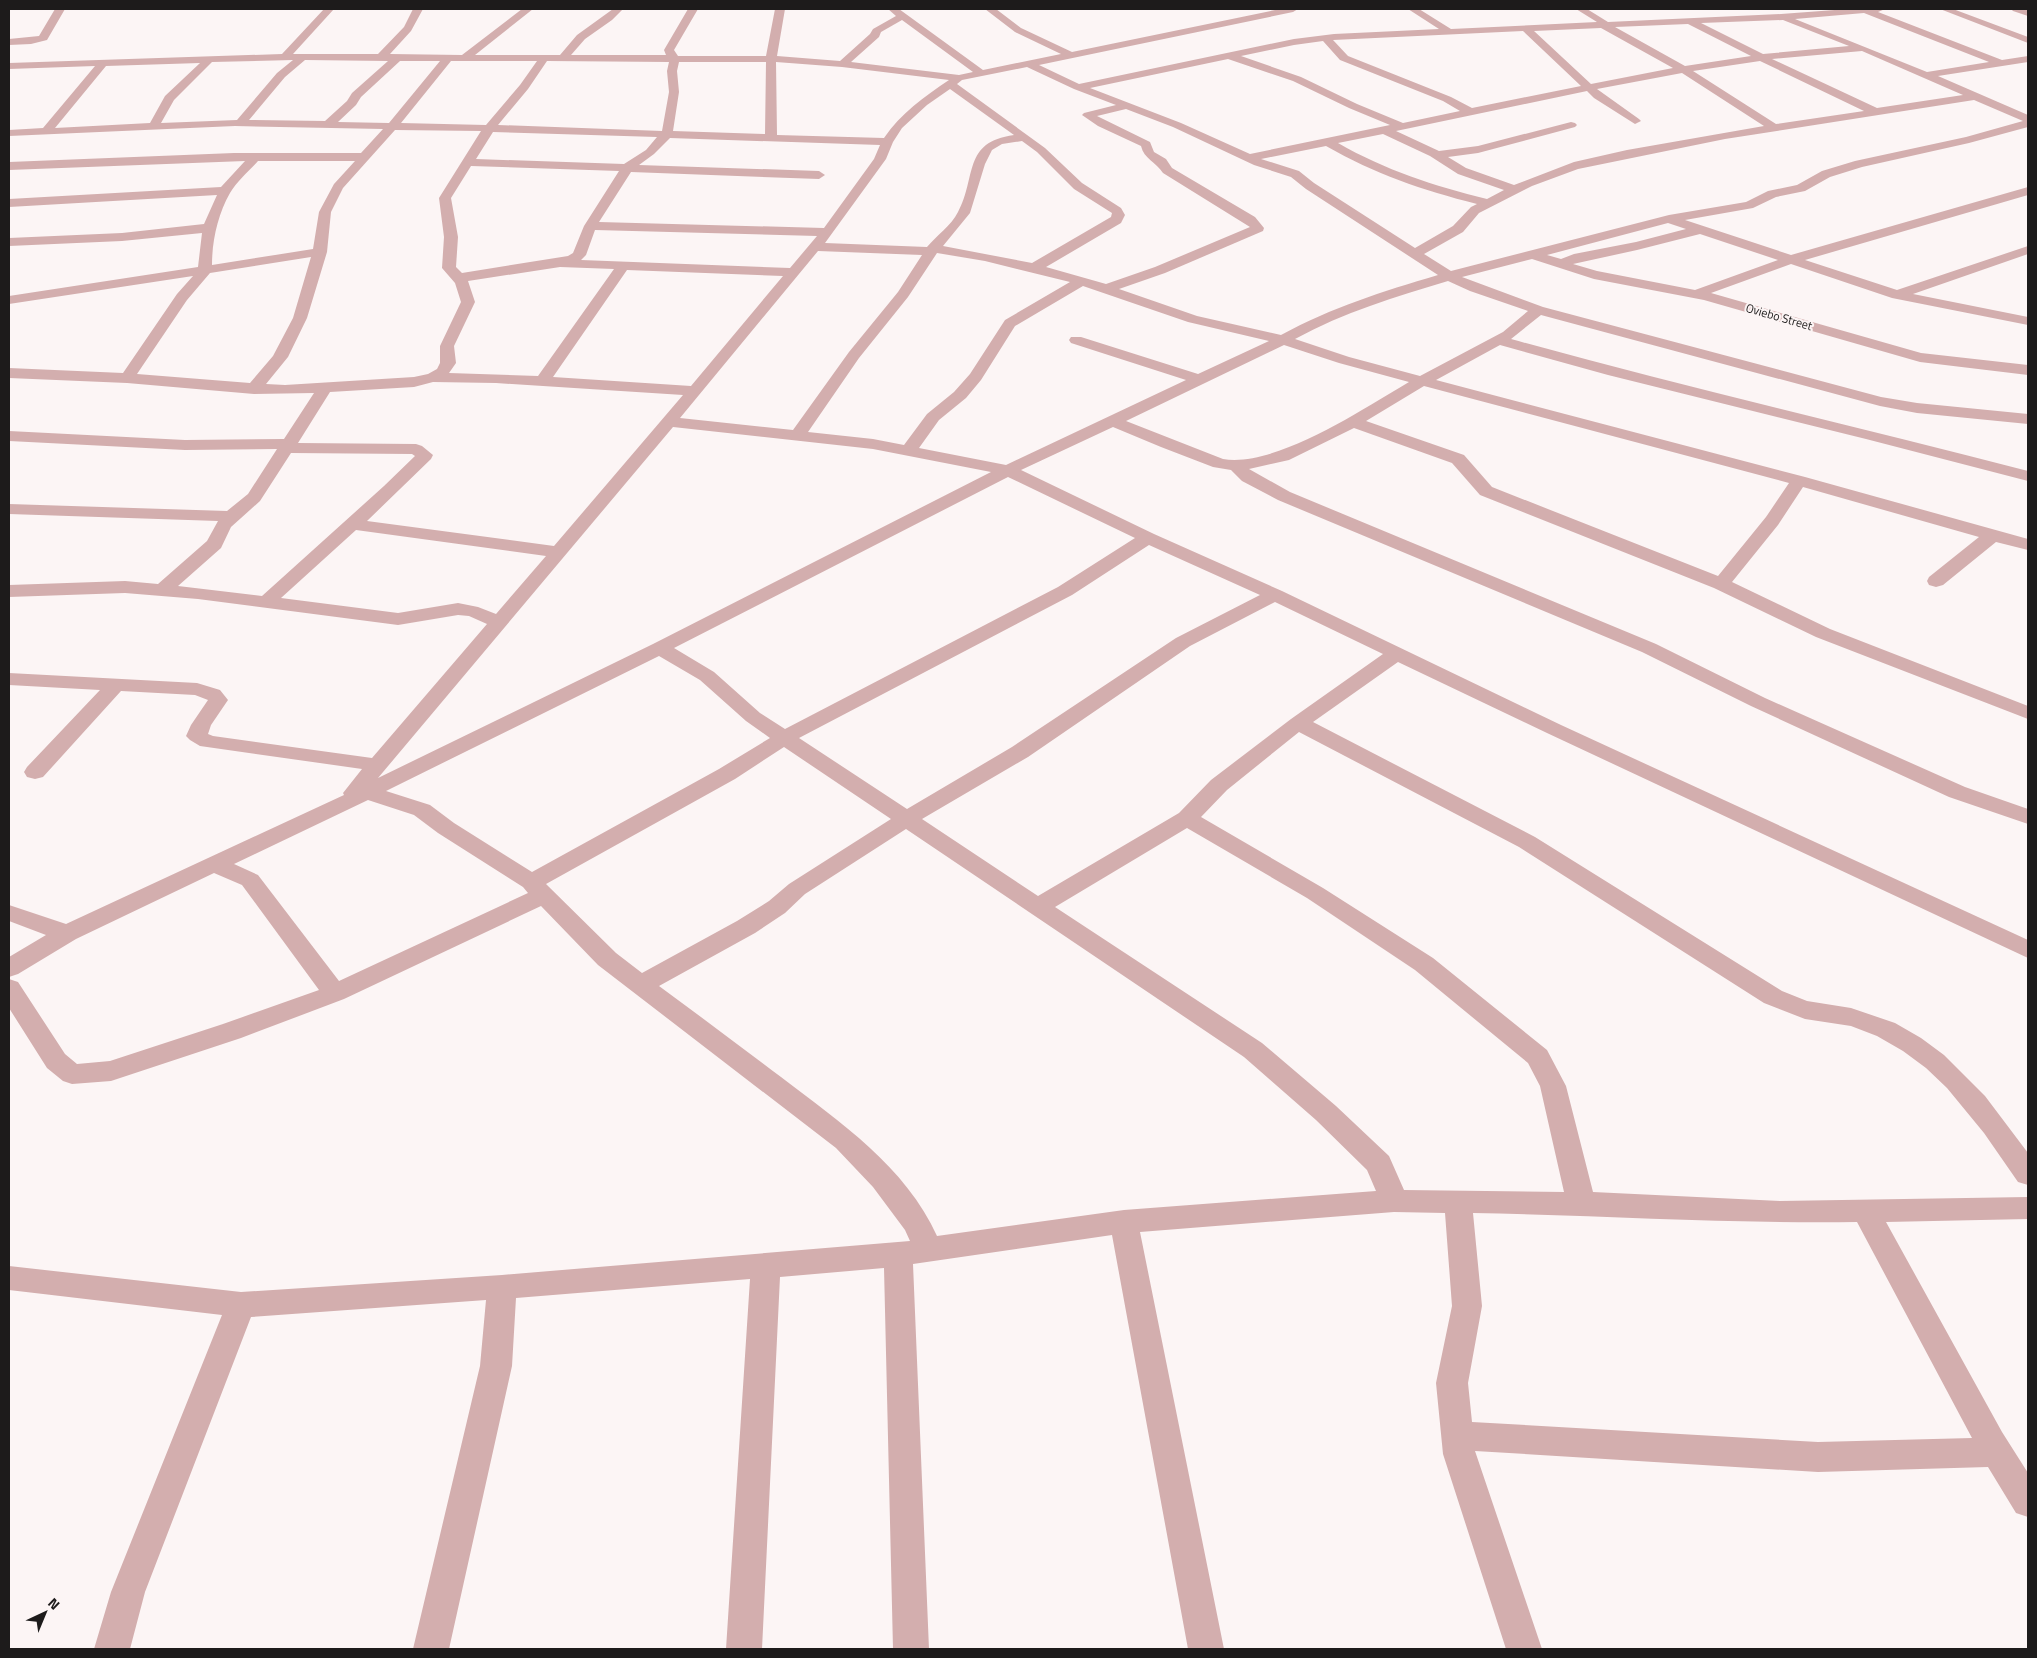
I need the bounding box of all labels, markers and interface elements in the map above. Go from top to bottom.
street label: Oviebo Street [1744,298,1815,335]
north arrow [20,1588,70,1638]
text: N [44,1592,65,1614]

